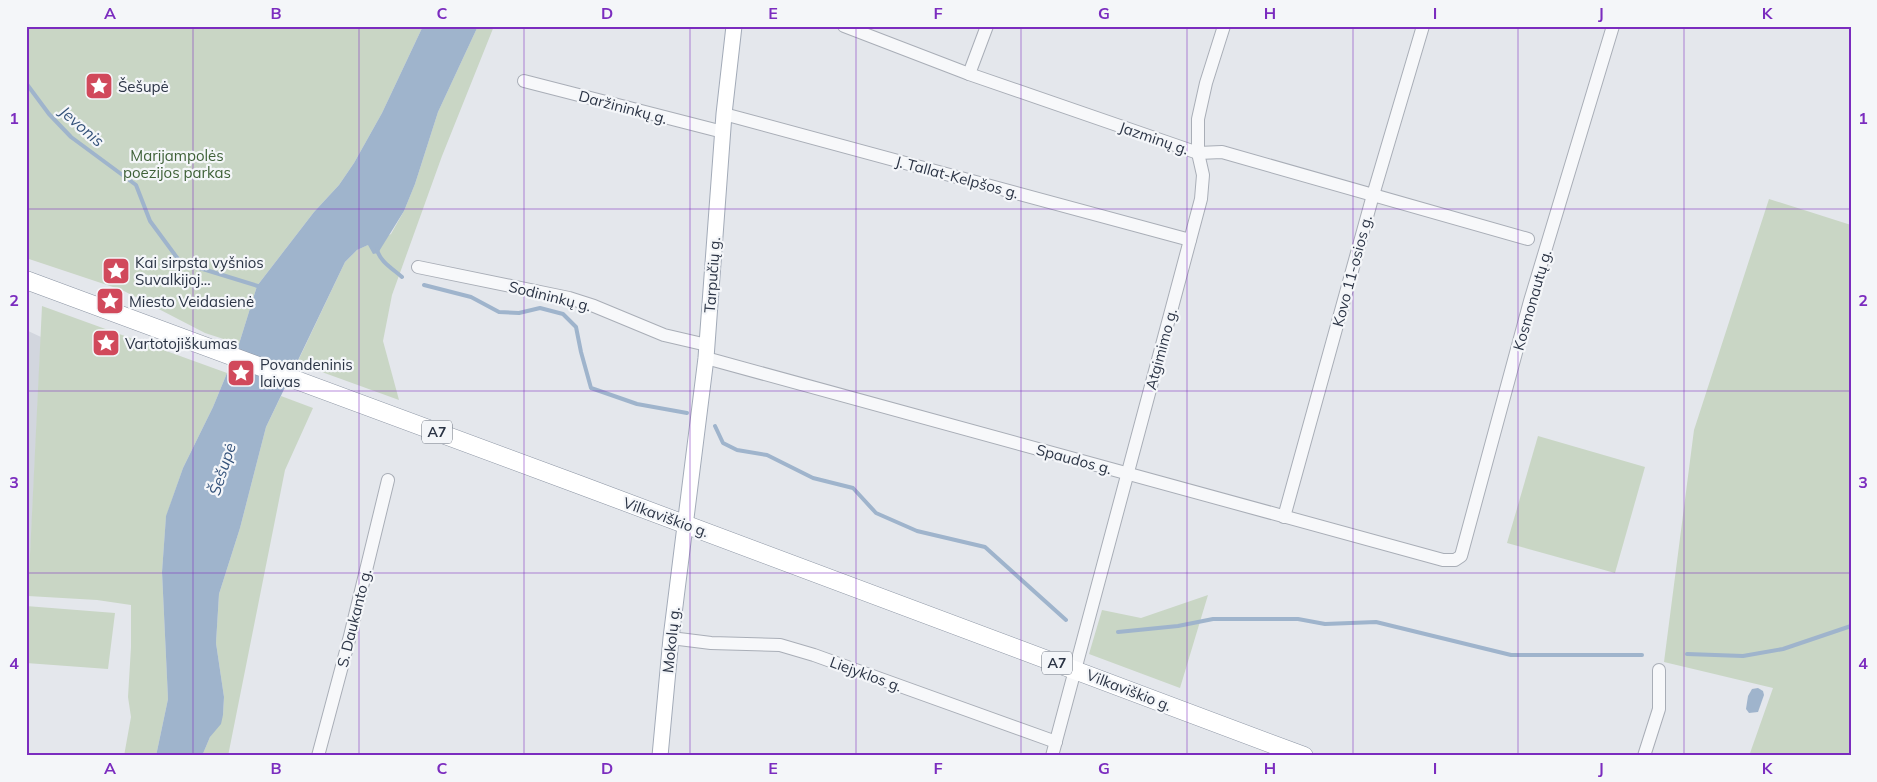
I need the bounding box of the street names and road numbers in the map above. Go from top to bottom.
street label: Daržininkų g. [577,86,669,128]
street label: Jazminų g. [1117,117,1191,159]
street label: J. Tallat-Kelpšos g. [893,151,1021,203]
street label: Kovo 11-osios g. [1328,213,1376,329]
street label: Tarpučių g. [700,236,724,314]
street label: Kosmonautų g. [1509,247,1555,353]
street label: Sodininkų g. [507,277,593,315]
street label: Atgimimo g. [1141,306,1181,392]
road number: A7 [422,421,452,444]
street label: Spaudos g. [1034,440,1114,478]
street label: Vilkaviškio g. [621,493,711,541]
street label: S. Daukanto g. [333,567,375,669]
street label: Mokolų g. [658,606,684,674]
road number: A7 [1042,651,1072,674]
street label: Liejyklos g. [827,652,905,696]
street label: Vilkaviškio g. [1084,665,1174,715]

